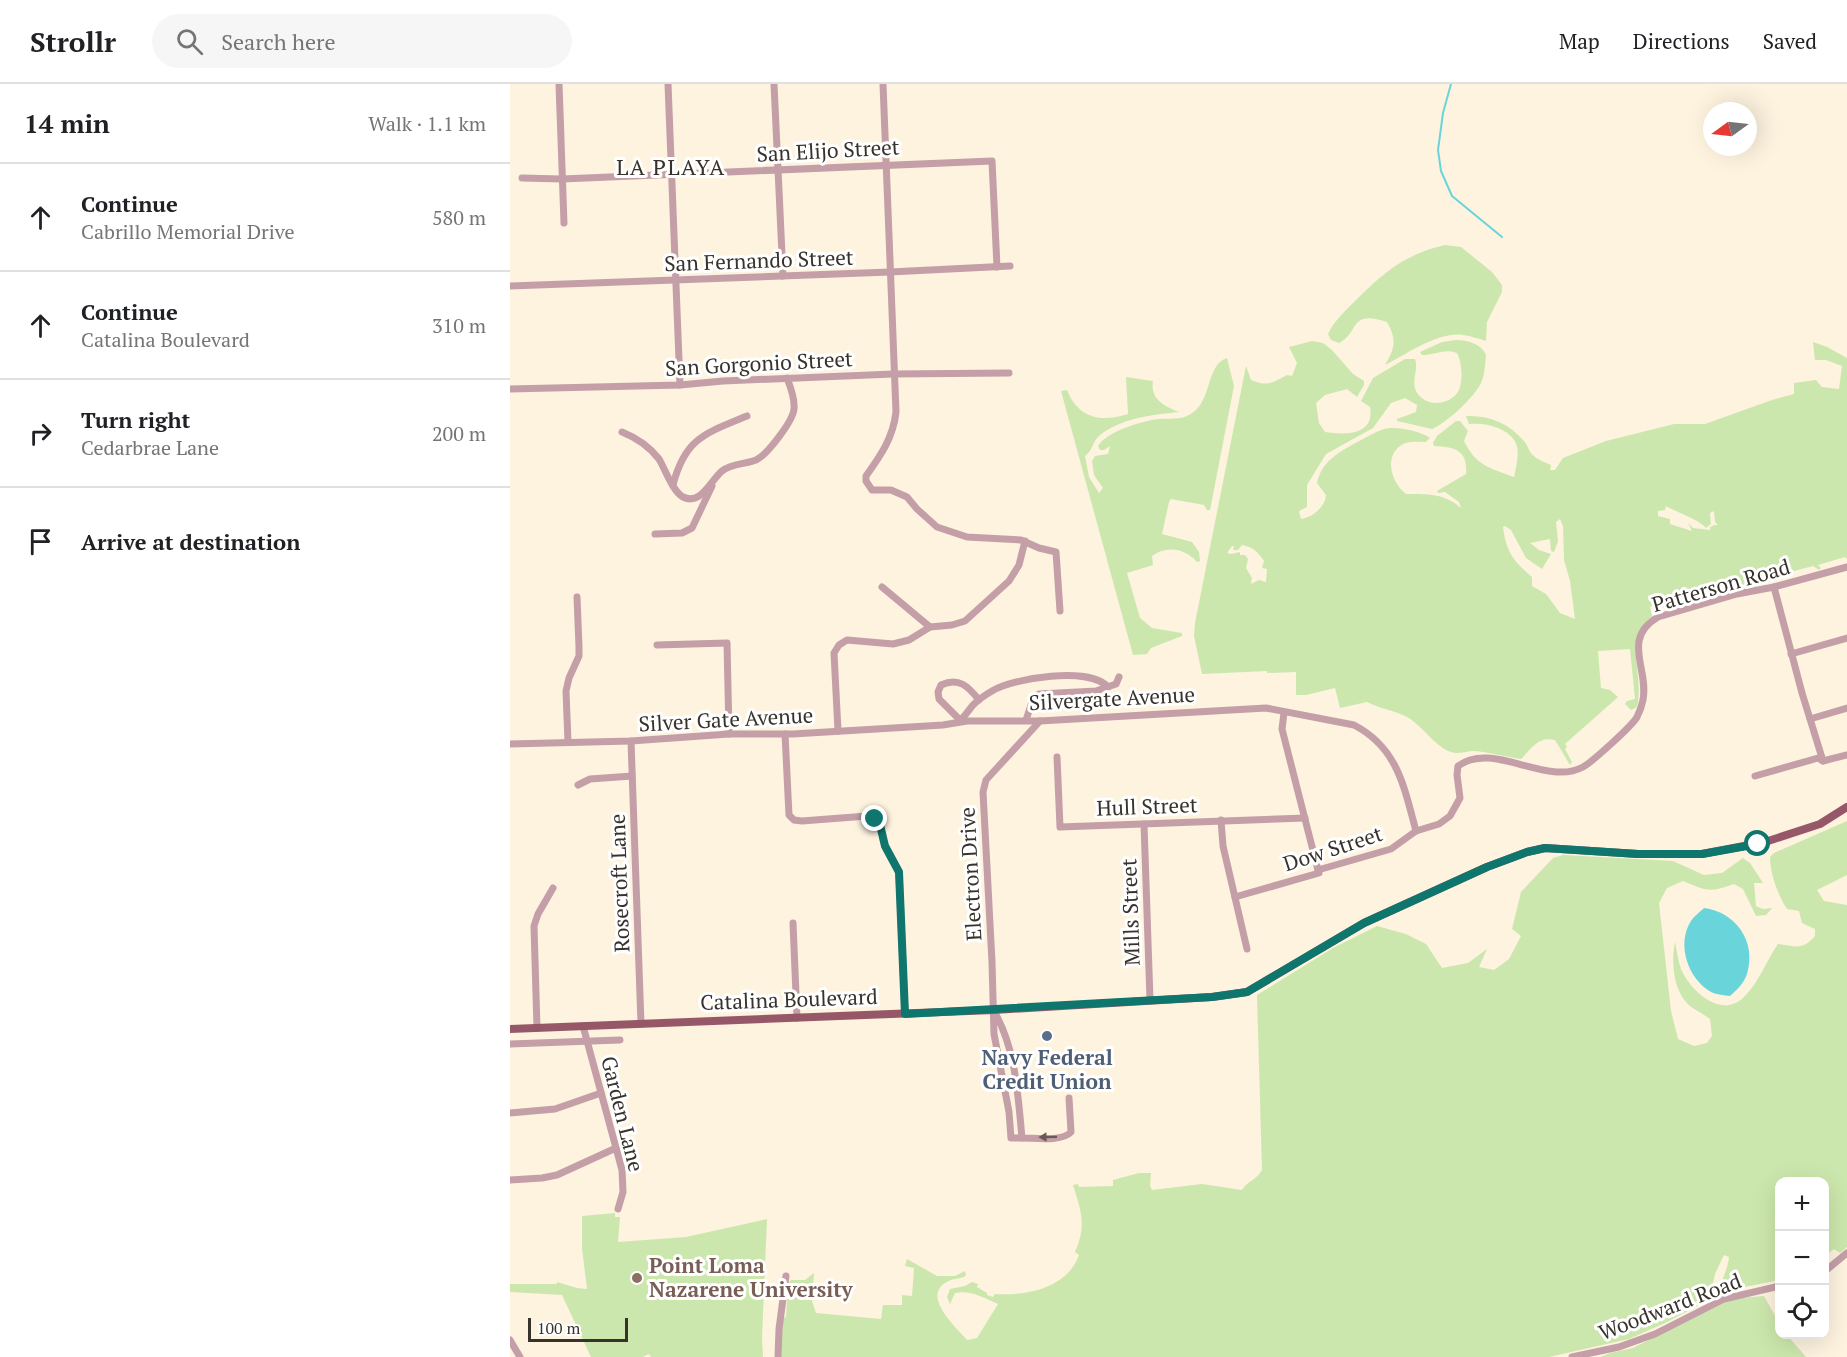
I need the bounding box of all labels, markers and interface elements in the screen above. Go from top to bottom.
search box [152,14,572,68]
text: Strollr [30,23,116,60]
icon: search [173,25,206,58]
text: Search here [221,27,336,56]
text: Map [1559,27,1600,55]
text: Directions [1633,27,1730,55]
text: Saved [1763,27,1817,55]
north arrow [1703,102,1757,156]
text: 14 min [24,106,110,140]
text: Walk · 1.1 km [368,110,486,137]
street label: San Elijo Street [756,132,900,168]
district label: LA PLAYA [616,152,726,181]
text: Continue [81,189,178,218]
icon: ahead [24,201,57,234]
text: 580 m [432,204,486,231]
text: Cabrillo Memorial Drive [81,218,295,245]
street label: San Fernando Street [664,243,854,277]
text: Continue [81,297,178,326]
icon: ahead [24,309,57,342]
text: 310 m [432,312,486,339]
text: Catalina Boulevard [81,326,250,353]
street label: San Gorgonio Street [664,344,854,382]
text: Turn right [81,405,190,434]
icon: right [24,417,57,450]
text: 200 m [432,420,486,447]
text: Cedarbrae Lane [81,434,219,461]
icon: arrive [24,525,57,558]
text: Arrive at destination [81,527,300,556]
street label: Patterson Road [1648,552,1793,618]
street label: Silvergate Avenue [1028,680,1196,716]
street label: Silver Gate Avenue [638,700,814,738]
street label: Hull Street [1096,790,1198,822]
route end [861,805,887,831]
street label: Electron Drive [953,806,987,942]
street label: Rosecroft Lane [603,813,635,953]
street label: Dow Street [1280,819,1386,877]
route start [1744,830,1770,856]
street label: Mills Street [1114,858,1146,966]
street label: Catalina Boulevard [700,982,878,1016]
marker: Navy Federal Credit Union [1040,1029,1054,1043]
place label: Navy Federal Credit Union [981,1043,1113,1095]
street label: Garden Lane [595,1053,651,1174]
one-way arrow [1039,1133,1058,1142]
map controls [1775,1177,1829,1339]
button: + [1775,1177,1829,1231]
button: − [1775,1231,1829,1285]
place label: Point Loma Nazarene University [649,1251,854,1303]
street label: Woodward Road [1594,1266,1745,1346]
marker: Point Loma Nazarene University [630,1271,644,1285]
button: locate [1775,1285,1829,1339]
scale bar [528,1315,628,1342]
text: 100 m [537,1317,580,1339]

